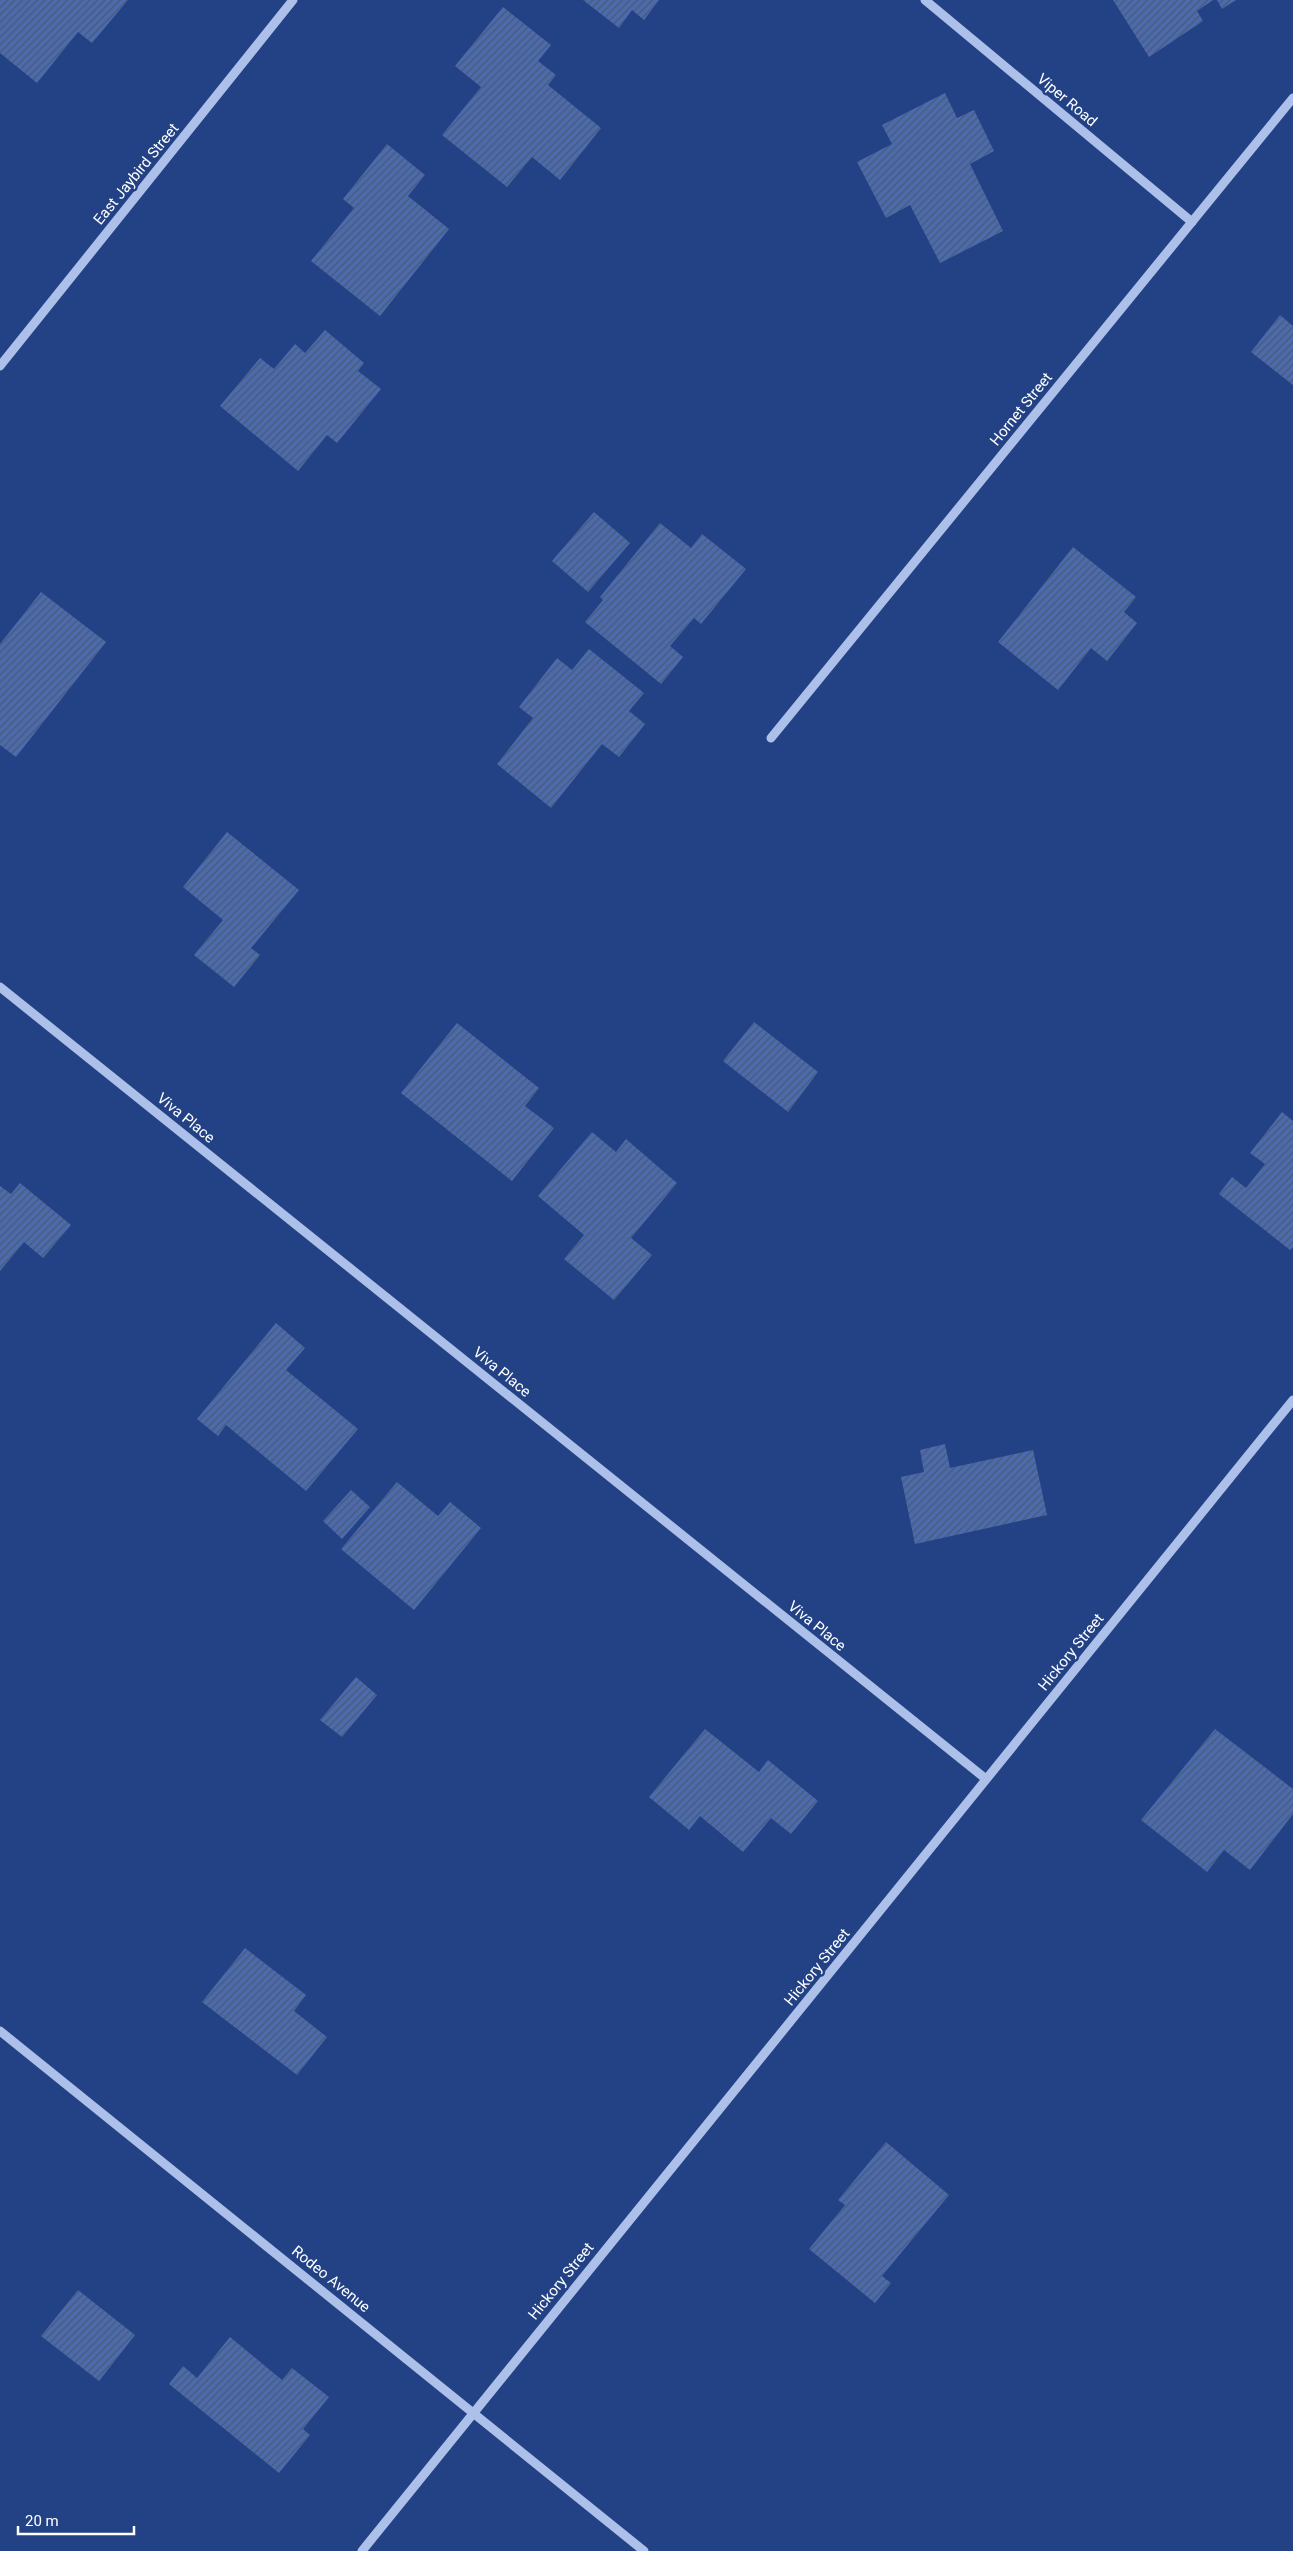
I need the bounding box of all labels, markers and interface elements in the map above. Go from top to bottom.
street label: Viper Road [1033,70,1101,130]
street label: East Jaybird Street [90,120,182,228]
street label: Hornet Street [986,369,1056,449]
street label: Viva Place [153,1089,219,1147]
street label: Viva Place [469,1343,535,1401]
street label: Viva Place [784,1597,850,1655]
street label: Hickory Street [1034,1610,1108,1694]
street label: Hickory Street [780,1925,854,2009]
street label: Hickory Street [524,2239,598,2323]
street label: Rodeo Avenue [288,2242,374,2316]
scale bar [18,2504,134,2536]
text: 20 m [25,2512,59,2530]

